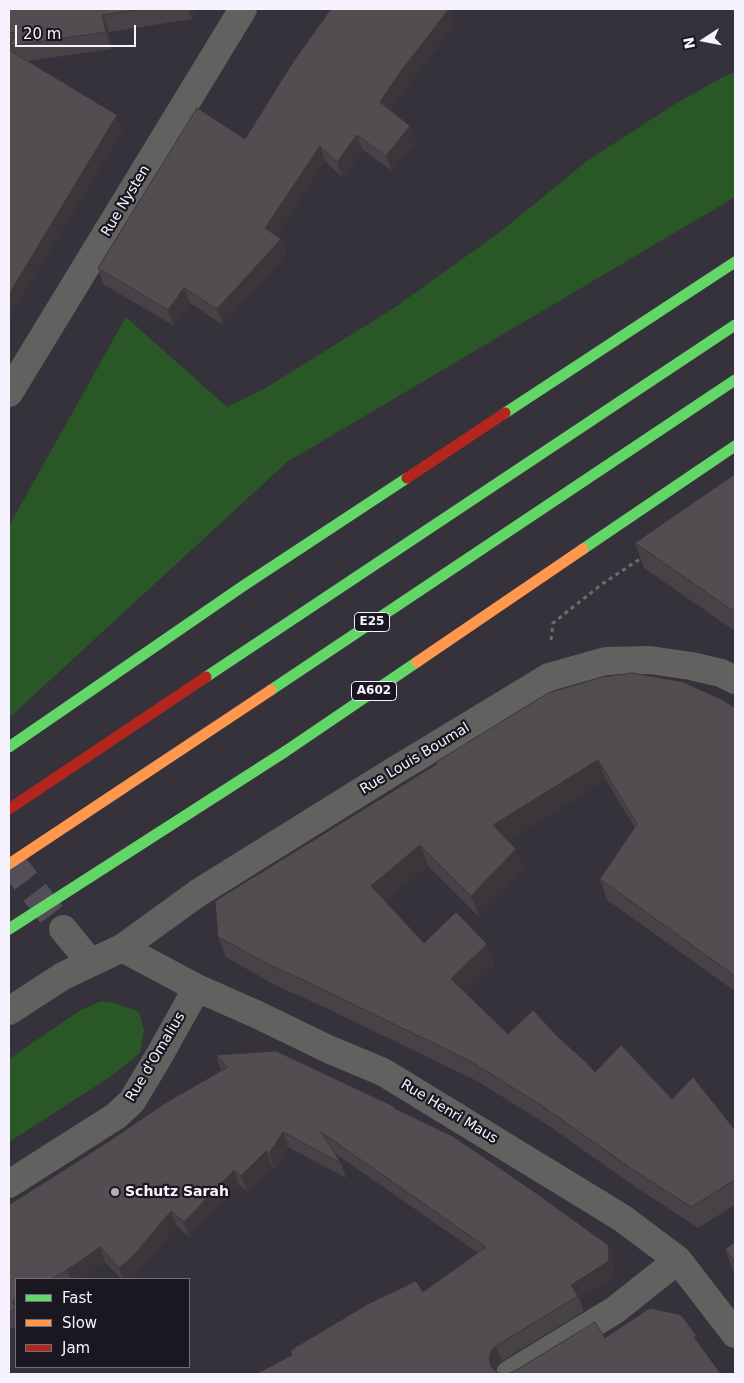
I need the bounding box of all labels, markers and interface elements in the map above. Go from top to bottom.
scale bar [18,15,139,47]
north arrow [679,15,729,65]
text: 20 m [23,25,61,43]
text: N [680,36,698,50]
street label: Rue Nysten [98,162,154,240]
road number: E25 [354,612,390,632]
road number: A602 [352,681,396,700]
street label: Rue Louis Boumal [357,720,473,798]
street label: Rue d'Omalius [123,1009,189,1105]
street label: Rue Henri Maus [398,1076,500,1148]
place label: Schutz Sarah [125,1184,229,1200]
marker: Schutz Sarah [109,1186,121,1198]
legend [15,1278,190,1368]
text: Fast [62,1289,92,1307]
text: Slow [62,1314,97,1332]
text: Jam [62,1339,90,1357]

